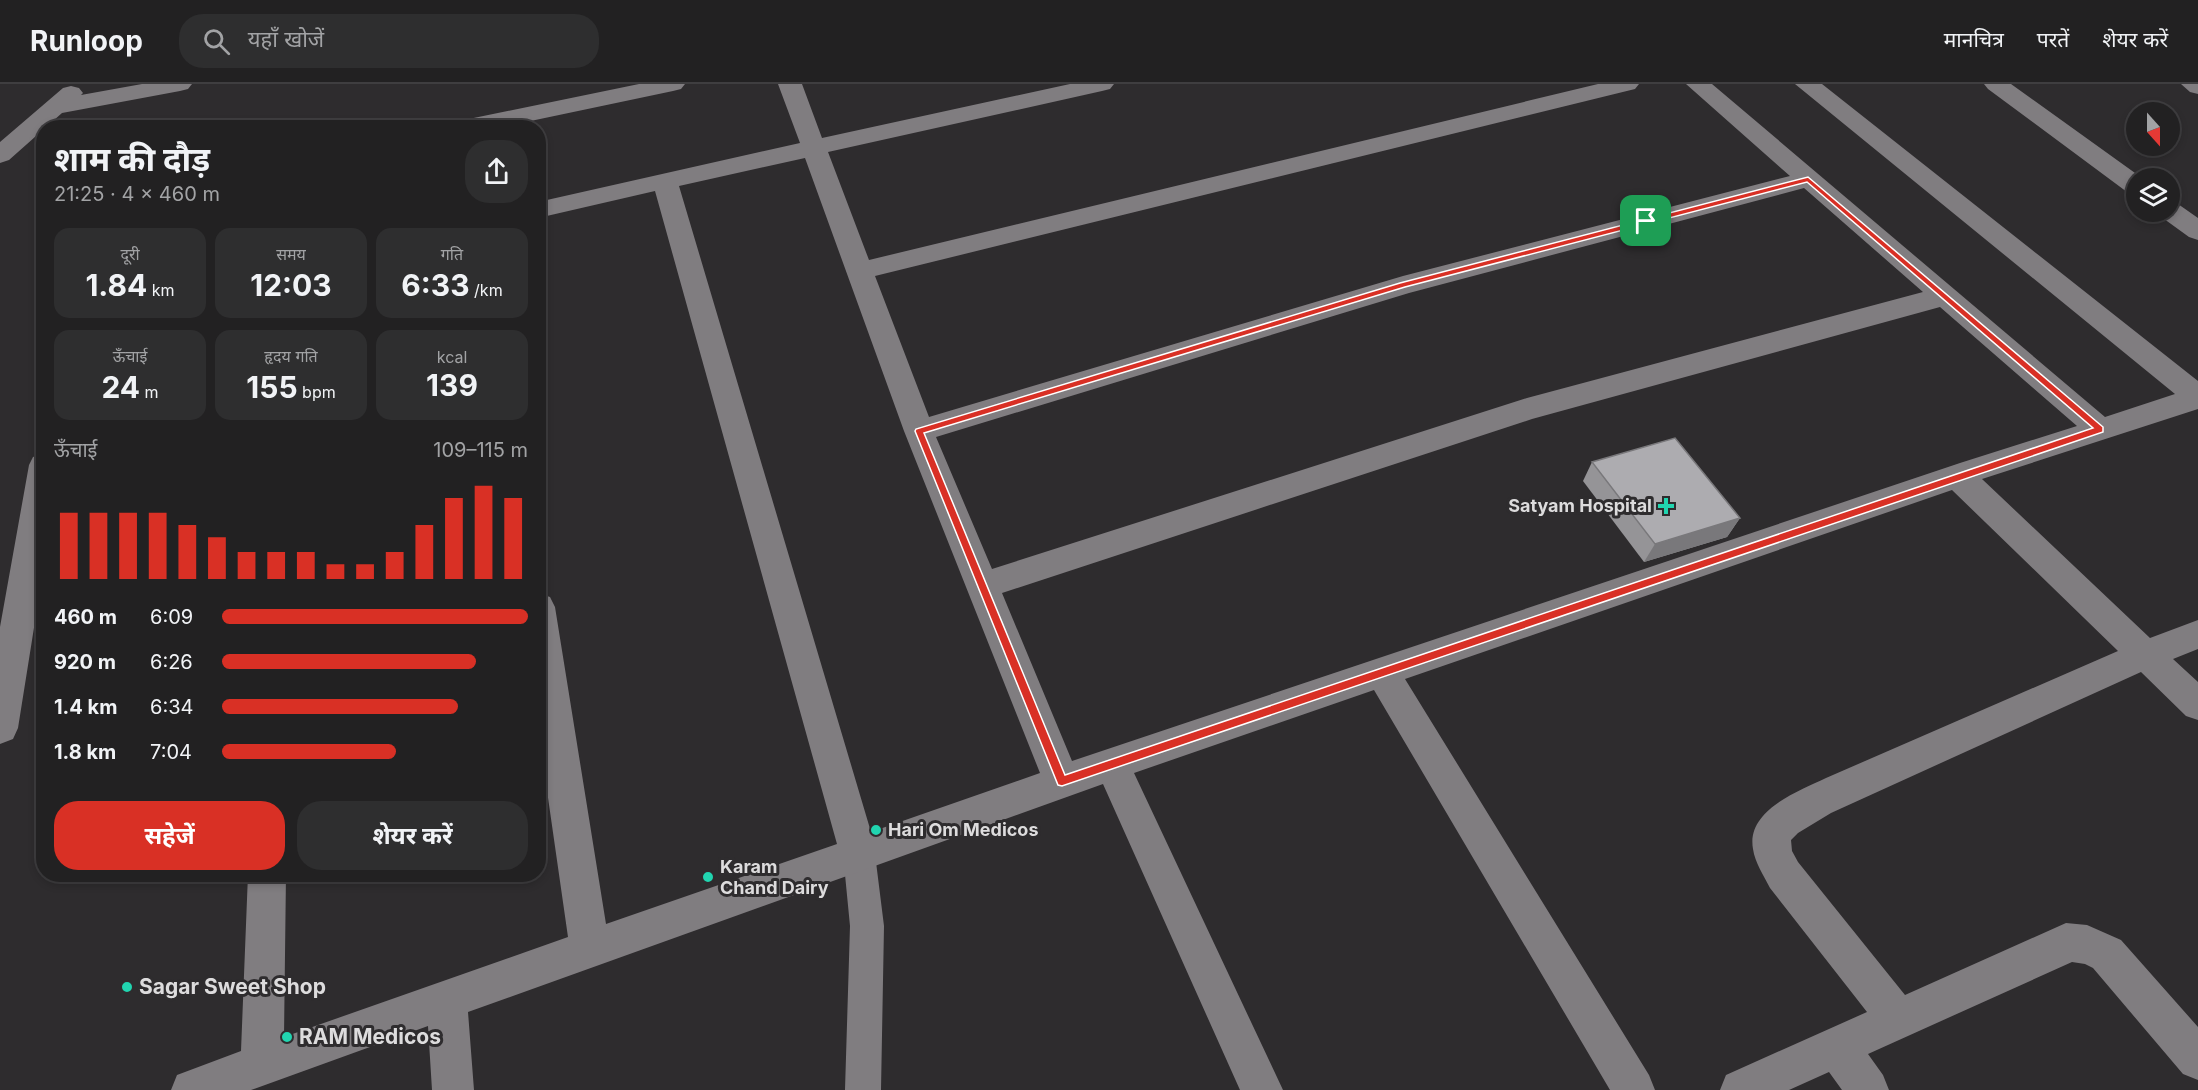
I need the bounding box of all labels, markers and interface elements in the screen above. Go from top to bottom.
search box [179,14,599,68]
text: Runloop [30,24,143,58]
icon: search [200,25,233,58]
text: यहाँ खोजें [248,26,324,52]
text: मानचित्र [1944,27,2004,52]
text: परतें [2037,27,2069,52]
text: शेयर करें [2102,27,2168,52]
north arrow [2126,102,2180,156]
map controls [2126,102,2180,222]
text: शाम की दौड़ [54,139,210,179]
button: share [465,140,528,203]
button: layers [2126,168,2180,222]
text: 21:25 · 4 × 460 m [54,182,220,206]
pin [1620,195,1671,246]
icon: arrive [1629,204,1662,237]
text: दूरी [120,244,140,264]
text: समय [276,244,306,264]
text: गति [441,244,463,264]
text: 1.84 [85,267,147,303]
text: 12:03 [250,267,332,303]
text: 6:33 [401,267,470,303]
text: km [147,280,175,300]
text: /km [470,280,503,300]
text: ऊँचाई [113,346,147,366]
text: हृदय गति [264,346,318,366]
text: kcal [437,347,467,367]
text: 139 [426,367,478,403]
text: 24 [101,369,140,405]
text: 155 [246,369,298,405]
text: m [140,382,159,402]
text: bpm [298,382,336,402]
text: ऊँचाई [54,438,97,462]
text: 109–115 m [433,438,528,462]
place label: Satyam Hospital [1508,495,1652,516]
marker: Satyam Hospital [1657,497,1675,515]
text: 460 m [54,605,117,629]
text: 6:09 [150,605,193,629]
text: 920 m [54,650,116,674]
text: 6:26 [150,650,193,674]
text: 1.4 km [54,695,117,719]
text: 6:34 [150,695,193,719]
text: 1.8 km [54,740,116,764]
text: 7:04 [150,740,192,764]
button: सहेजें [54,801,285,870]
button: शेयर करें [297,801,528,870]
place label: Hari Om Medicos [888,819,1039,840]
marker: Hari Om Medicos [869,823,883,837]
place label: Karam Chand Dairy [720,856,829,898]
marker: Karam Chand Dairy [701,870,715,884]
place label: Sagar Sweet Shop [139,974,326,999]
marker: Sagar Sweet Shop [120,980,134,994]
place label: RAM Medicos [299,1024,441,1049]
marker: RAM Medicos [280,1030,294,1044]

